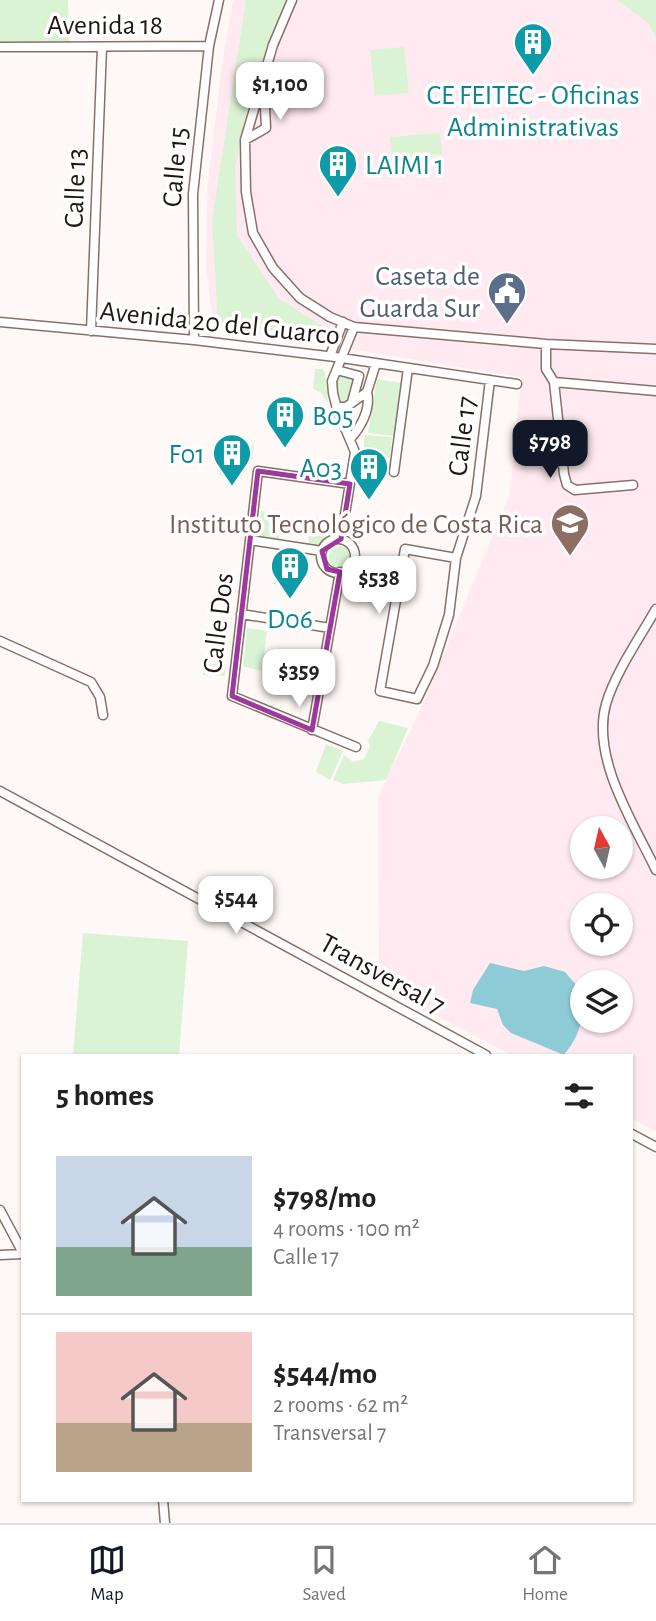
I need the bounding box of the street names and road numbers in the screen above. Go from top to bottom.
street label: Avenida 18 [47,12,163,40]
street label: Calle 15 [159,126,193,208]
street label: Calle 13 [61,148,91,229]
street label: Avenida 20 del Guarco [98,297,341,351]
street label: Calle 17 [444,395,482,478]
street label: Calle Dos [199,571,239,675]
street label: Transversal 7 [315,929,449,1020]

